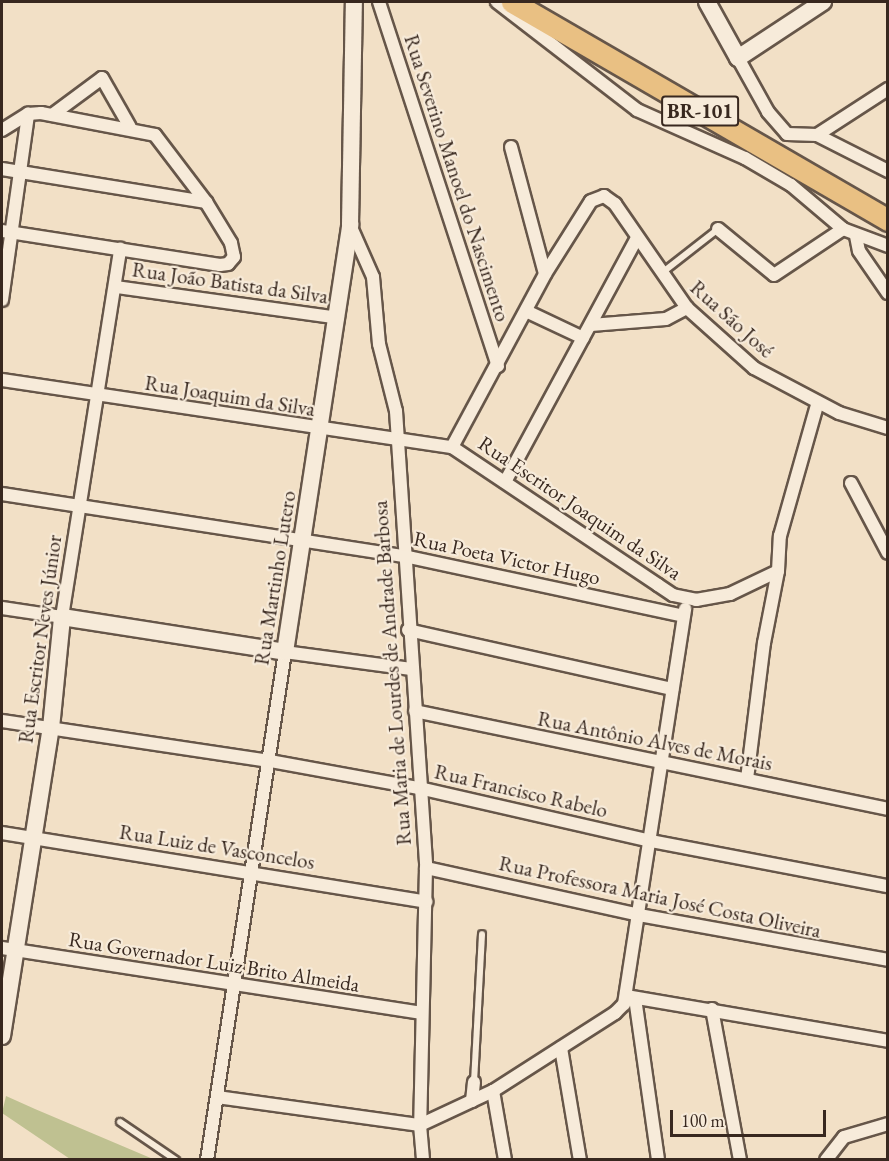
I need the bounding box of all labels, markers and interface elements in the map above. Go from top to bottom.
street label: Rua Severino Manoel do Nascimento [399,31,515,325]
road number: BR-101 [661,94,739,128]
street label: Rua João Batista da Silva [130,257,330,309]
street label: Rua São José [685,275,779,363]
street label: Rua Joaquim da Silva [143,370,317,422]
street label: Rua Escritor Joaquim da Silva [474,431,686,585]
street label: Rua Martinho Lutero [249,489,301,667]
street label: Rua Maria de Lourdes de Andrade Barbosa [367,500,417,846]
street label: Rua Poeta Victor Hugo [411,526,603,590]
street label: Rua Escritor Neves Júnior [13,533,67,745]
street label: Rua Antônio Alves de Morais [535,706,775,776]
street label: Rua Francisco Rabelo [432,759,610,823]
street label: Rua Luiz de Vasconcelos [117,819,317,875]
street label: Rua Professora Maria José Costa Oliveira [497,851,823,943]
street label: Rua Governador Luiz Brito Almeida [67,927,361,997]
scale bar [673,1098,829,1136]
text: 100 m [681,1109,725,1132]

